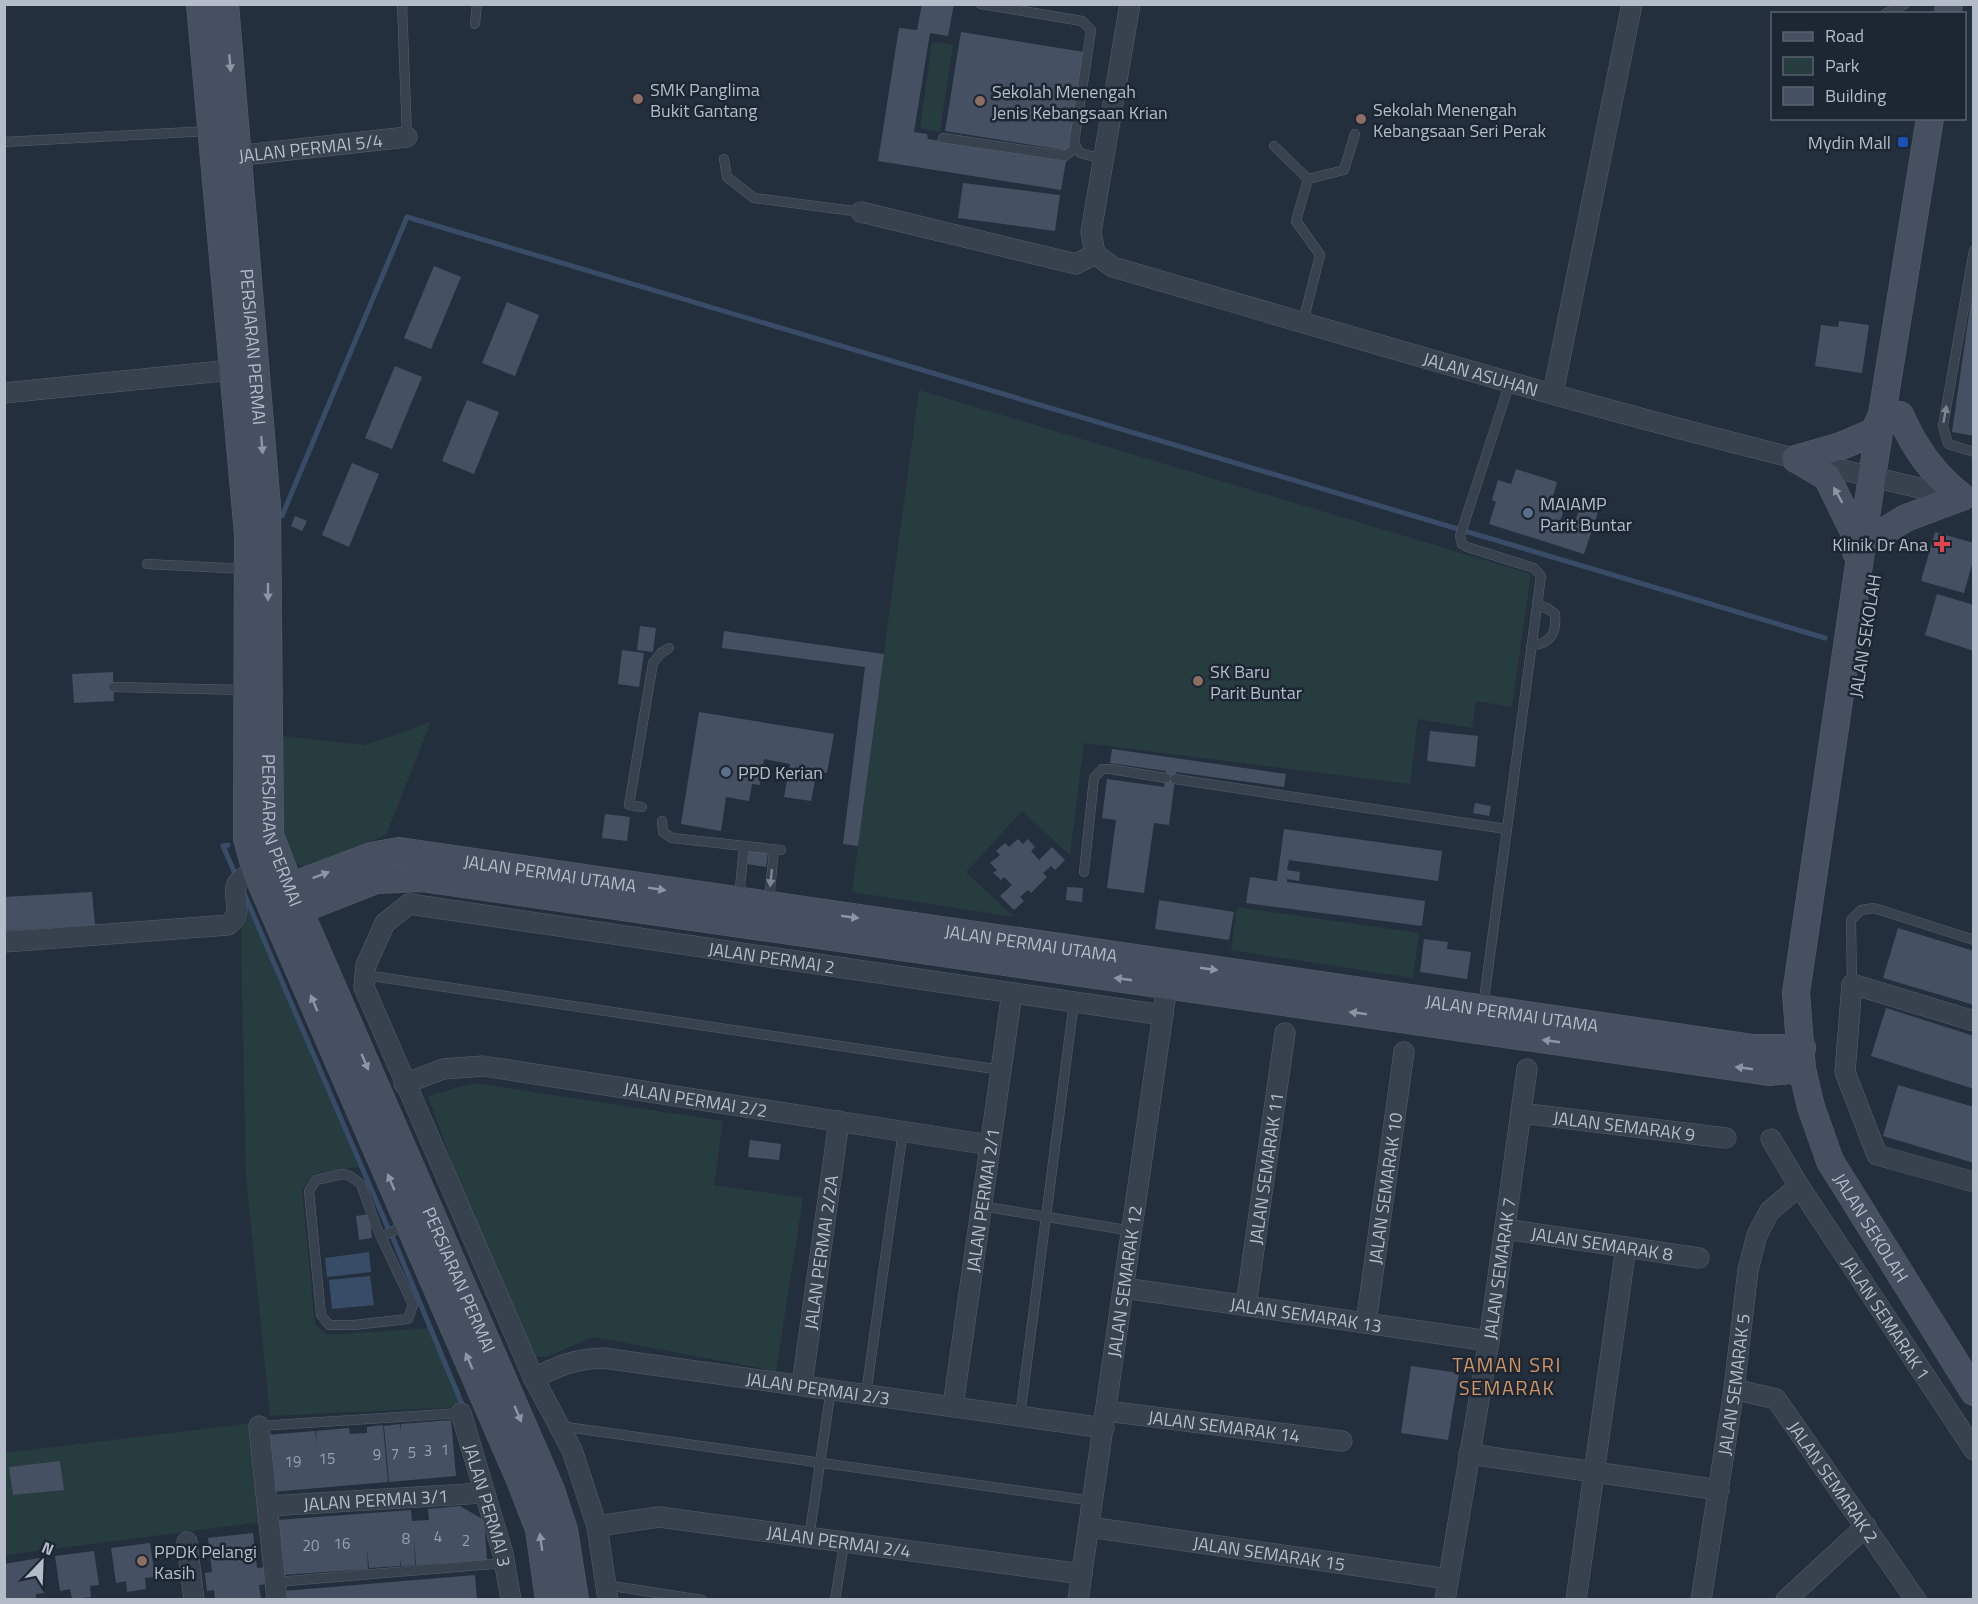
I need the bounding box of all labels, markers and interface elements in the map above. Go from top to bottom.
legend [1771,12,1966,120]
text: Road [1825,22,1864,49]
text: Park [1825,52,1860,79]
one-way arrow [225,53,235,72]
place label: SMK Panglima Bukit Gantang [650,76,760,124]
place label: Sekolah Menengah Jenis Kebangsaan Krian [992,78,1168,126]
text: Building [1825,82,1886,109]
marker: SMK Panglima Bukit Gantang [631,92,645,106]
marker: Sekolah Menengah Jenis Kebangsaan Krian [973,94,987,108]
place label: Sekolah Menengah Kebangsaan Seri Perak [1373,96,1546,144]
marker: Sekolah Menengah Kebangsaan Seri Perak [1354,112,1368,126]
street label: JALAN PERMAI 5/4 [237,126,384,169]
place label: Mydin Mall [1808,129,1891,156]
marker: Mydin Mall [1896,135,1910,149]
street label: PERSIARAN PERMAI [234,268,274,426]
street label: JALAN ASUHAN [1420,345,1541,403]
one-way arrow [1941,404,1950,423]
one-way arrow [257,436,267,455]
one-way arrow [1833,486,1843,503]
place label: MAIAMP Parit Buntar [1540,490,1632,538]
marker: MAIAMP Parit Buntar [1521,506,1535,520]
place label: Klinik Dr Ana [1832,531,1928,558]
marker: Klinik Dr Ana [1933,535,1951,553]
street label: JALAN SEKOLAH [1842,572,1888,700]
one-way arrow [263,582,273,601]
place label: SK Baru Parit Buntar [1210,658,1302,706]
marker: SK Baru Parit Buntar [1191,674,1205,688]
street label: PERSIARAN PERMAI [256,754,310,910]
place label: PPD Kerian [738,759,823,786]
marker: PPD Kerian [719,765,733,779]
street label: JALAN PERMAI UTAMA [462,847,639,899]
one-way arrow [766,868,776,887]
one-way arrow [312,869,330,879]
one-way arrow [647,884,666,893]
one-way arrow [840,913,859,922]
street label: JALAN PERMAI UTAMA [943,917,1120,969]
street label: JALAN PERMAI 2 [707,935,837,980]
one-way arrow [1199,965,1218,974]
one-way arrow [1114,975,1133,984]
street label: JALAN PERMAI UTAMA [1424,987,1601,1039]
one-way arrow [309,994,318,1012]
one-way arrow [1348,1008,1367,1017]
one-way arrow [1541,1036,1560,1045]
one-way arrow [360,1053,370,1071]
one-way arrow [1734,1064,1753,1073]
street label: JALAN PERMAI 2/2 [622,1075,769,1124]
street label: JALAN SEMARAK 11 [1241,1091,1290,1246]
street label: JALAN SEMARAK 9 [1552,1104,1697,1148]
street label: JALAN SEMARAK 10 [1361,1111,1409,1266]
street label: JALAN PERMAI 2/1 [959,1126,1006,1274]
street label: JALAN SEKOLAH [1827,1167,1916,1287]
one-way arrow [386,1173,395,1191]
street label: JALAN PERMAI 2/2A [796,1173,845,1331]
street label: JALAN SEMARAK 7 [1476,1196,1522,1341]
street label: PERSIARAN PERMAI [416,1202,503,1357]
street label: JALAN SEMARAK 12 [1100,1204,1149,1359]
street label: JALAN SEMARAK 8 [1529,1220,1675,1267]
street label: JALAN SEMARAK 1 [1836,1251,1937,1385]
street label: JALAN SEMARAK 13 [1228,1290,1384,1339]
street label: JALAN SEMARAK 5 [1710,1312,1756,1457]
district label: TAMAN SRI SEMARAK [1452,1349,1562,1403]
one-way arrow [463,1352,473,1370]
street label: JALAN PERMAI 2/3 [744,1365,892,1411]
street label: JALAN SEMARAK 14 [1146,1403,1302,1449]
one-way arrow [514,1405,523,1423]
street label: JALAN SEMARAK 2 [1782,1415,1886,1548]
house number: 1 [441,1438,449,1461]
house number: 3 [424,1439,432,1462]
street label: JALAN PERMAI 3 [457,1440,518,1569]
house number: 5 [408,1441,416,1464]
house number: 7 [391,1442,399,1465]
house number: 9 [373,1443,381,1466]
house number: 15 [319,1447,335,1470]
house number: 19 [285,1450,301,1473]
street label: JALAN PERMAI 3/1 [303,1482,449,1517]
street label: JALAN PERMAI 2/4 [765,1518,912,1564]
house number: 4 [434,1525,442,1548]
house number: 8 [402,1527,410,1550]
house number: 2 [462,1529,470,1552]
street label: JALAN SEMARAK 15 [1191,1529,1347,1577]
north arrow [12,1532,72,1592]
house number: 16 [334,1532,350,1555]
one-way arrow [537,1532,546,1551]
house number: 20 [303,1534,319,1557]
text: N [38,1535,58,1561]
place label: PPDK Pelangi Kasih [154,1538,257,1586]
marker: PPDK Pelangi Kasih [135,1554,149,1568]

